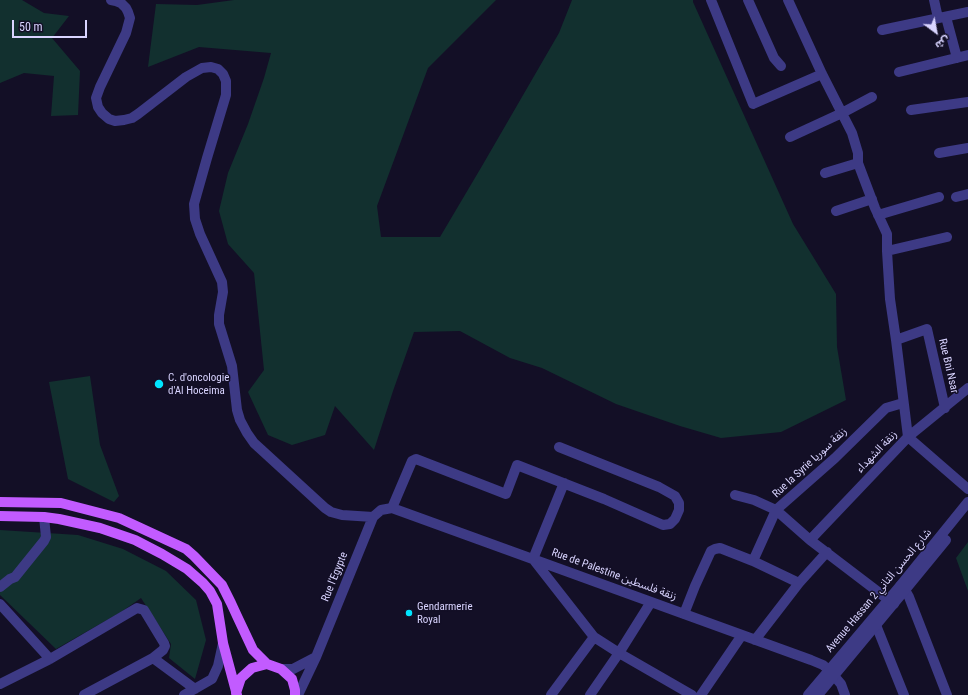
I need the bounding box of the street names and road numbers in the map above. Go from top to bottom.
street label: Rue Bni Nsar [935,337,961,395]
street label: Rue la Syrie زنقة سوريا [770,425,850,501]
street label: زنقة الشهداء [854,428,900,476]
street label: Avenue Hassan 2 شارع الحسن الثاني [823,526,935,656]
street label: Rue de Palestine زنقة فلسطين [550,546,678,604]
street label: Rue l'Egypte [319,550,351,604]

